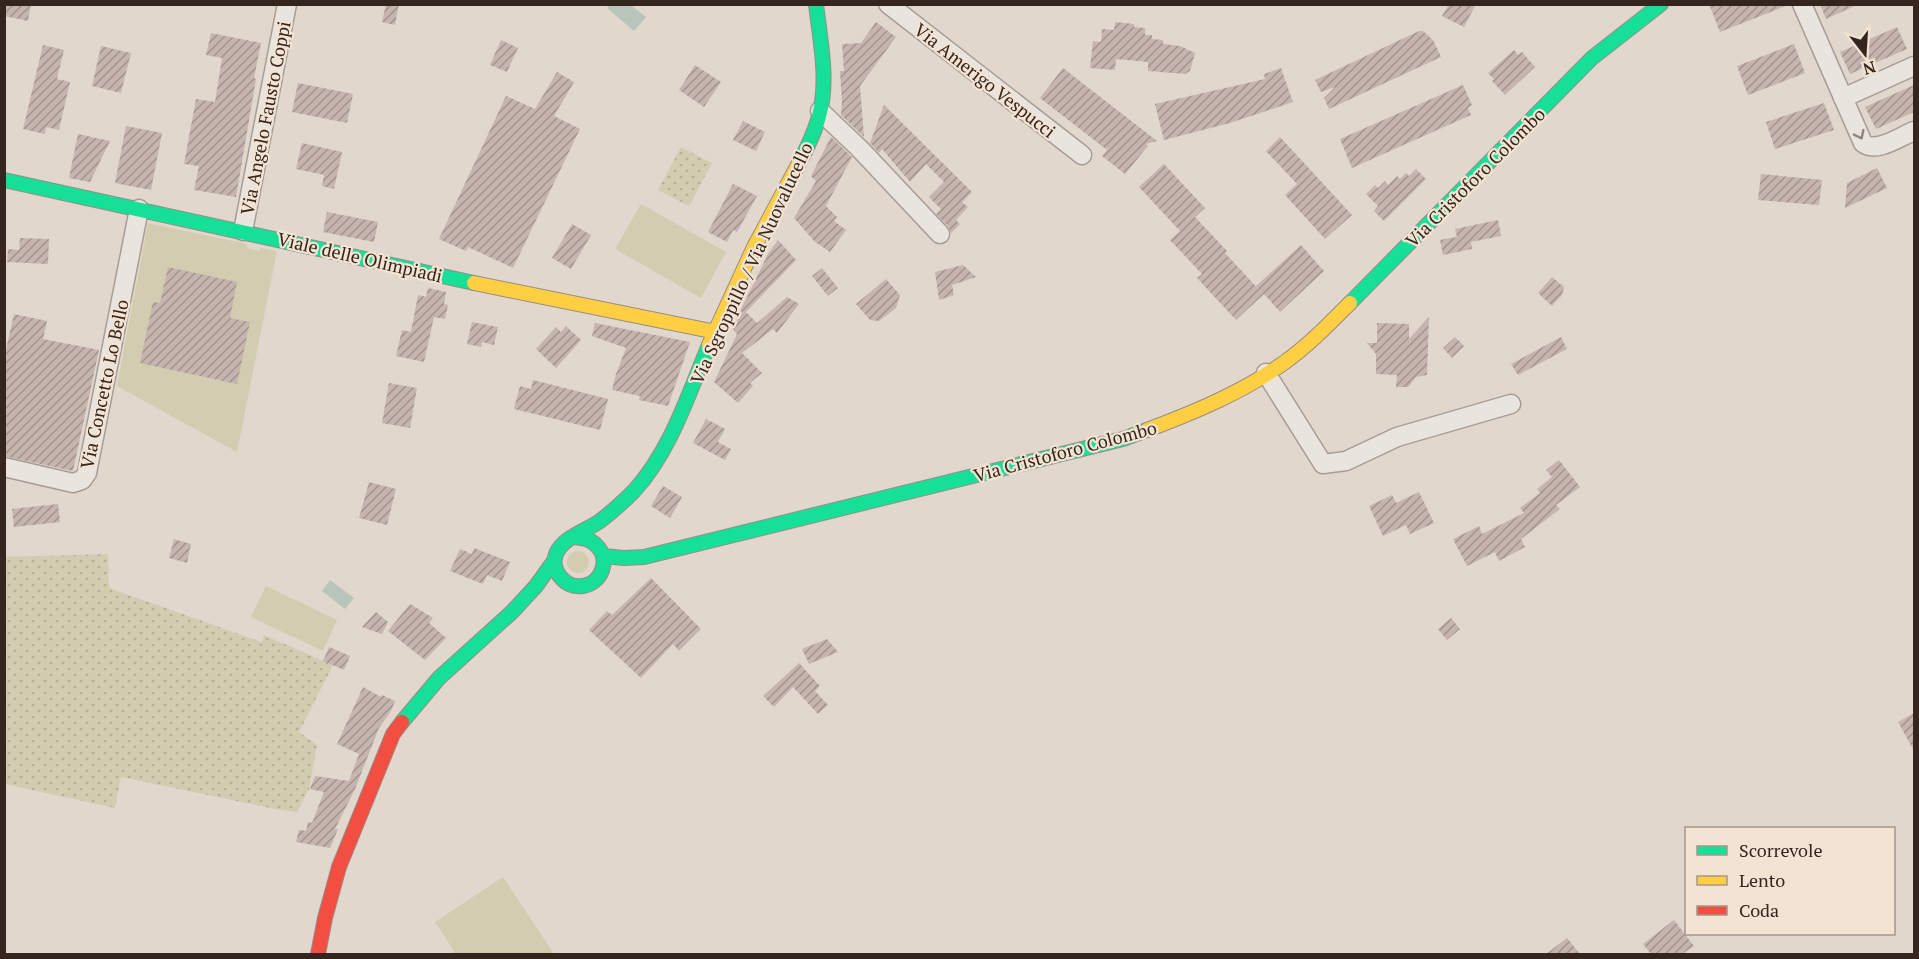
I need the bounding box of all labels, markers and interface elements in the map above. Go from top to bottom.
street label: Via Amerigo Vespucci [909,17,1061,143]
street label: Via Angelo Fausto Coppi [234,19,296,217]
north arrow [1835,24,1895,84]
text: N [1860,56,1878,81]
street label: Via Cristoforo Colombo [1400,102,1550,252]
one-way arrow [1852,128,1864,139]
street label: Via Sgroppillo / Via Nuovalucello [684,138,818,388]
street label: Viale delle Olimpiadi [275,226,445,288]
street label: Via Concetto Lo Bello [74,297,134,471]
street label: Via Cristoforo Colombo [971,415,1159,487]
legend [1685,827,1895,935]
text: Scorrevole [1739,838,1822,862]
text: Lento [1739,868,1785,892]
text: Coda [1739,898,1779,922]

